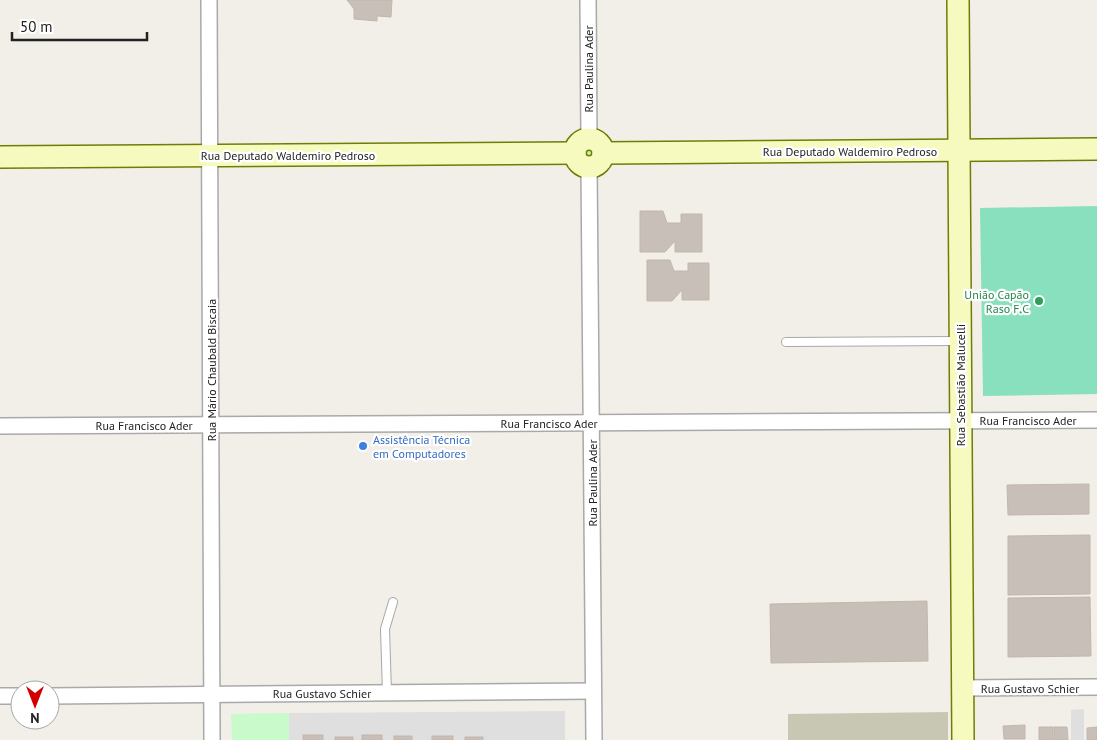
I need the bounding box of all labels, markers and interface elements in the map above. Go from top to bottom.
scale bar [12,10,148,42]
text: 50 m [20,17,53,36]
street label: Rua Paulina Ader [581,25,596,113]
street label: Rua Deputado Waldemiro Pedroso [763,144,937,159]
street label: Rua Deputado Waldemiro Pedroso [201,148,375,163]
place label: União Capão Raso F.C [964,287,1029,316]
marker: União Capão Raso F.C [1033,295,1045,307]
street label: Rua Mário Chaubald Biscaia [204,299,219,441]
street label: Rua Sebastião Malucelli [953,324,968,446]
street label: Rua Francisco Ader [979,413,1077,428]
street label: Rua Francisco Ader [500,416,598,431]
street label: Rua Francisco Ader [95,418,193,433]
place label: Assistência Técnica em Computadores [373,432,470,461]
street label: Rua Paulina Ader [585,439,600,527]
marker: Assistência Técnica em Computadores [357,440,369,452]
north arrow [10,680,60,730]
street label: Rua Gustavo Schier [981,681,1079,696]
street label: Rua Gustavo Schier [273,686,371,701]
text: N [30,709,40,727]

